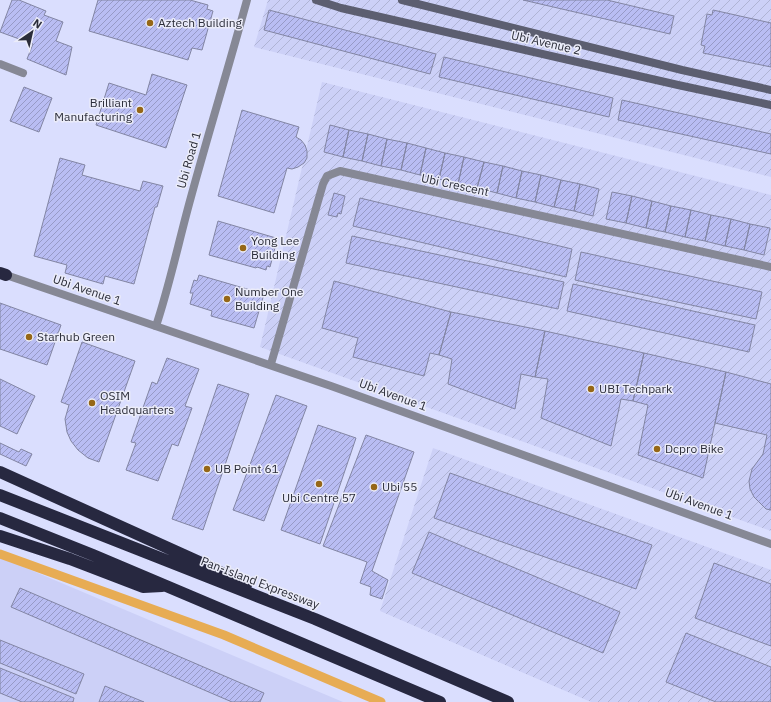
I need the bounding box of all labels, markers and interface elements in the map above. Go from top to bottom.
north arrow [12,12,52,52]
place label: Aztech Building [158,15,243,30]
text: N [30,16,45,32]
marker: Aztech Building [145,18,155,28]
street label: Ubi Avenue 2 [510,27,582,58]
place label: Brilliant Manufacturing [54,95,133,124]
marker: Brilliant Manufacturing [135,105,145,115]
street label: Ubi Road 1 [173,130,204,190]
street label: Ubi Crescent [420,170,490,199]
place label: Yong Lee Building [251,233,300,262]
marker: Yong Lee Building [238,243,248,253]
street label: Ubi Avenue 1 [51,271,123,308]
place label: Number One Building [235,284,304,313]
marker: Number One Building [222,294,232,304]
place label: Starhub Green [37,329,115,344]
marker: Starhub Green [24,332,34,342]
street label: Ubi Avenue 1 [357,375,429,414]
place label: UBI Techpark [599,381,673,396]
marker: UBI Techpark [586,384,596,394]
place label: OSIM Headquarters [100,388,174,417]
marker: OSIM Headquarters [87,398,97,408]
place label: Dcpro Bike [665,441,724,456]
marker: Dcpro Bike [652,444,662,454]
place label: UB Point 61 [215,461,279,476]
marker: UB Point 61 [202,464,212,474]
marker: Ubi Centre 57 [314,479,324,489]
place label: Ubi 55 [382,479,417,494]
marker: Ubi 55 [369,482,379,492]
street label: Ubi Avenue 1 [663,484,735,523]
place label: Ubi Centre 57 [282,490,356,505]
street label: Pan-Island Expressway [199,553,322,612]

